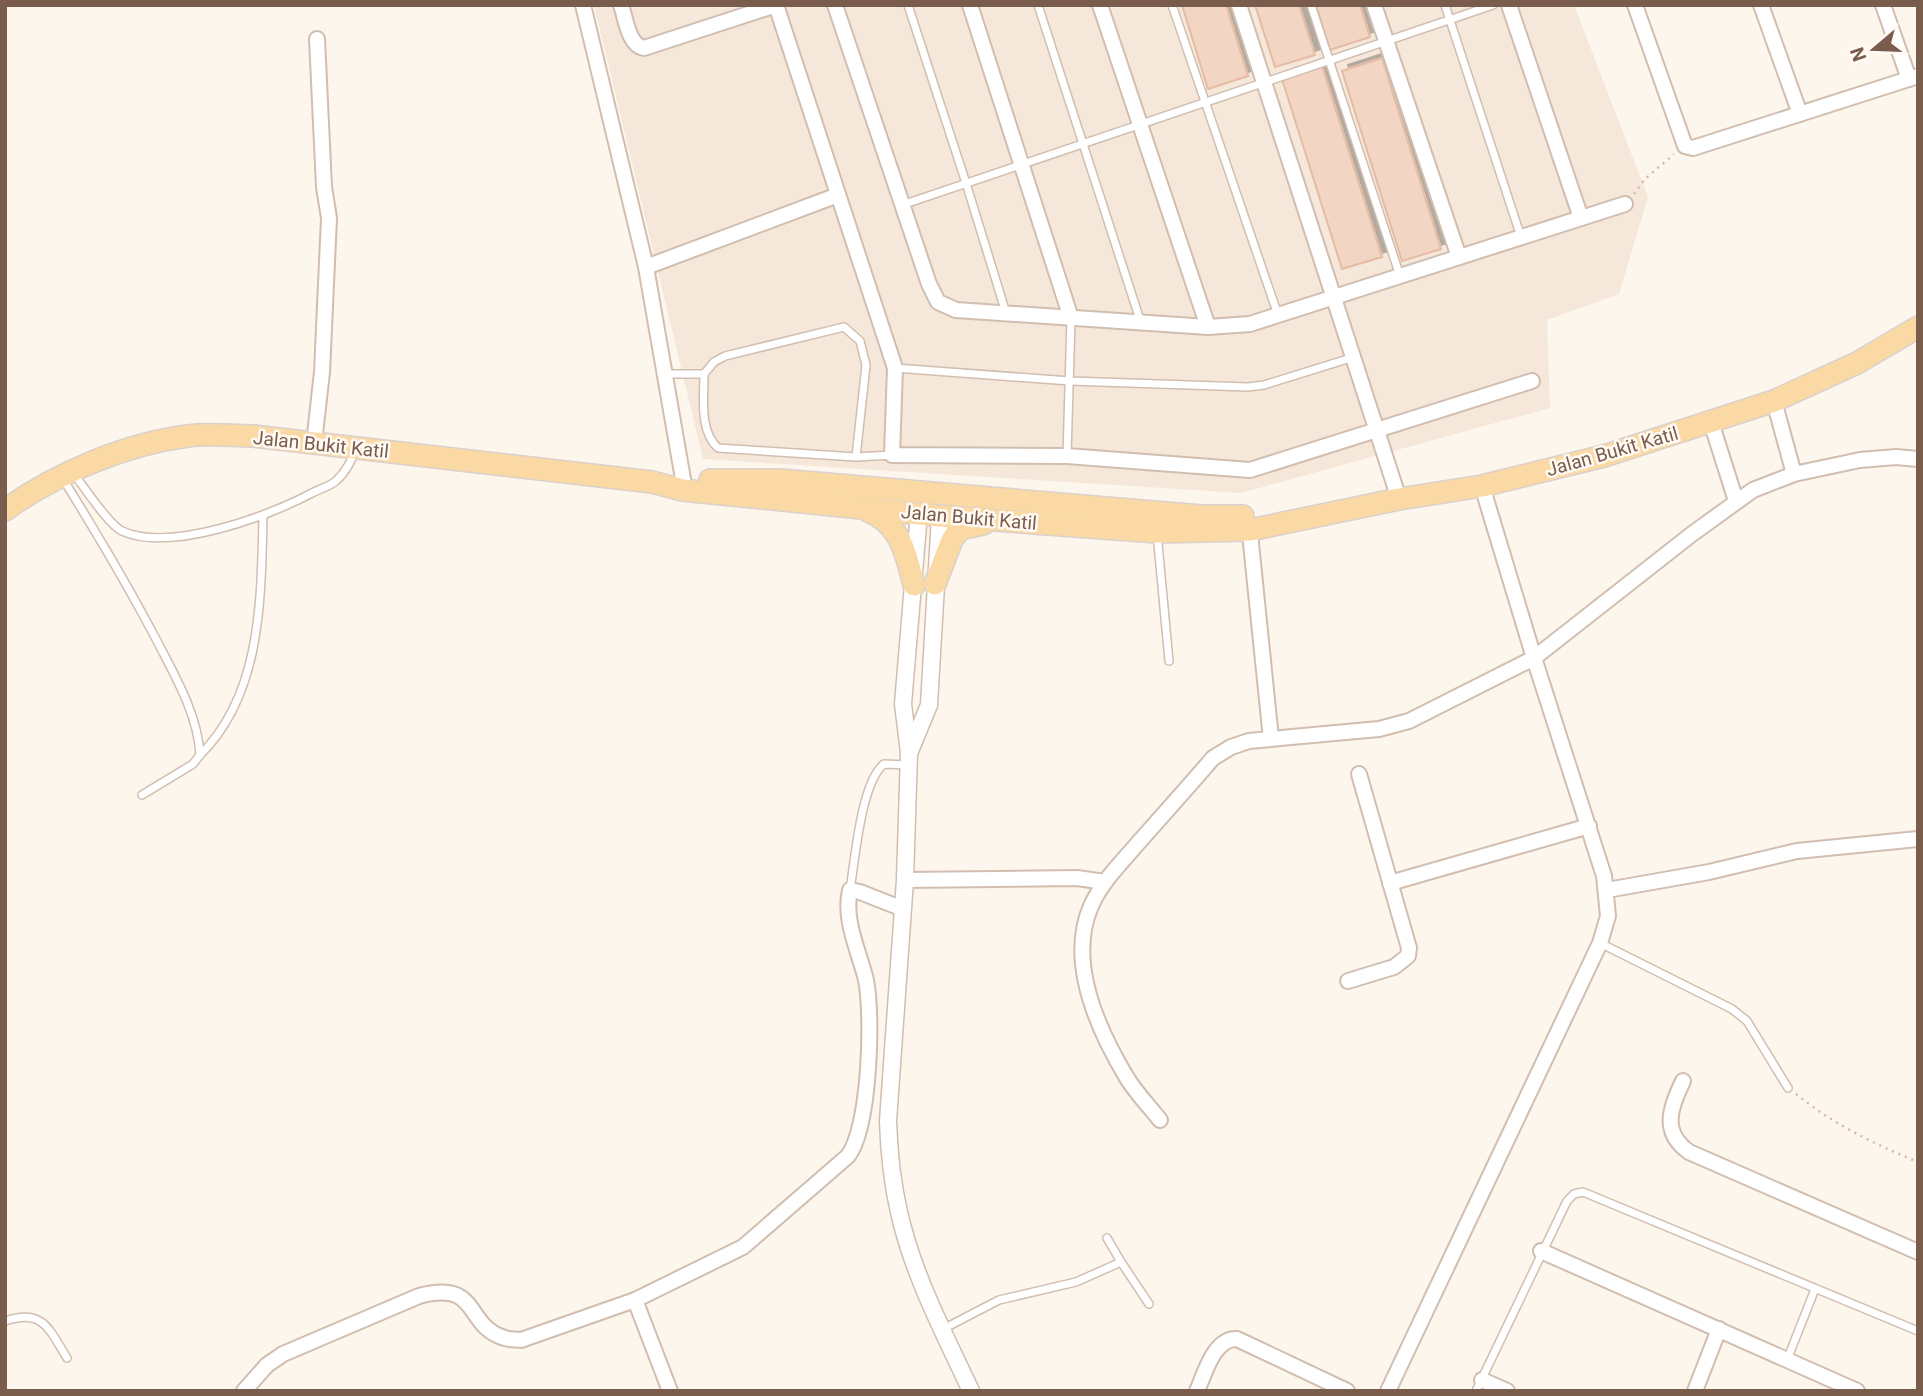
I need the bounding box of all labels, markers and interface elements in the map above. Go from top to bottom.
north arrow [1839,14,1909,84]
text: N [1845,44,1871,64]
street label: Jalan Bukit Katil [1544,422,1681,481]
street label: Jalan Bukit Katil [252,426,390,463]
street label: Jalan Bukit Katil [900,500,1038,535]

